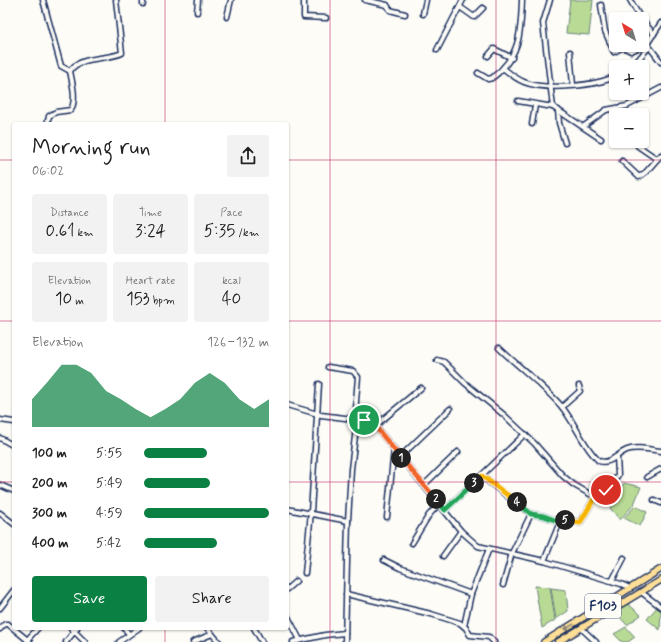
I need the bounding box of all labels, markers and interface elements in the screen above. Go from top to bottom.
north arrow [609,12,649,52]
map controls [609,12,649,148]
button: + [609,60,649,100]
button: − [609,108,649,148]
text: Morning run [32,134,151,162]
button: share [227,135,269,177]
text: 06:02 [32,163,64,180]
text: Distance [50,206,89,220]
text: Time [139,206,162,220]
text: Pace [221,206,242,220]
text: 0.61 [45,220,75,242]
text: 3:24 [135,220,166,242]
text: 5:35 [204,220,235,242]
text: km [75,226,94,240]
text: /km [235,226,259,240]
text: Elevation [48,274,91,288]
text: Heart rate [126,274,175,288]
text: kcal [222,274,241,288]
text: 10 [55,288,72,310]
text: 153 [126,288,150,310]
text: 40 [222,288,241,310]
text: m [72,294,84,308]
text: bpm [150,294,175,308]
text: Elevation [32,334,83,351]
text: 126–132 m [207,334,269,351]
pin [347,403,381,437]
icon: arrive [353,409,375,431]
text: 100 m [32,445,67,462]
text: 5:55 [96,445,122,462]
pin: 1 [391,448,411,468]
text: 1 [399,451,403,465]
pin: 3 [464,473,484,493]
pin [589,473,623,507]
text: 200 m [32,475,67,492]
text: 5:49 [96,475,123,492]
text: 3 [472,476,476,490]
icon: check [595,479,617,501]
pin: 2 [426,489,446,509]
text: 2 [433,492,439,506]
pin: 4 [507,492,527,512]
text: 4 [514,495,520,509]
text: 300 m [32,505,67,522]
text: 4:59 [96,505,123,522]
pin: 5 [555,510,575,530]
text: 5 [562,513,568,527]
text: 400 m [32,535,69,552]
text: 5:42 [96,535,122,552]
button: Save [32,576,147,622]
button: Share [155,576,269,622]
road number: F103 [585,594,621,618]
one-way arrow [564,623,574,631]

